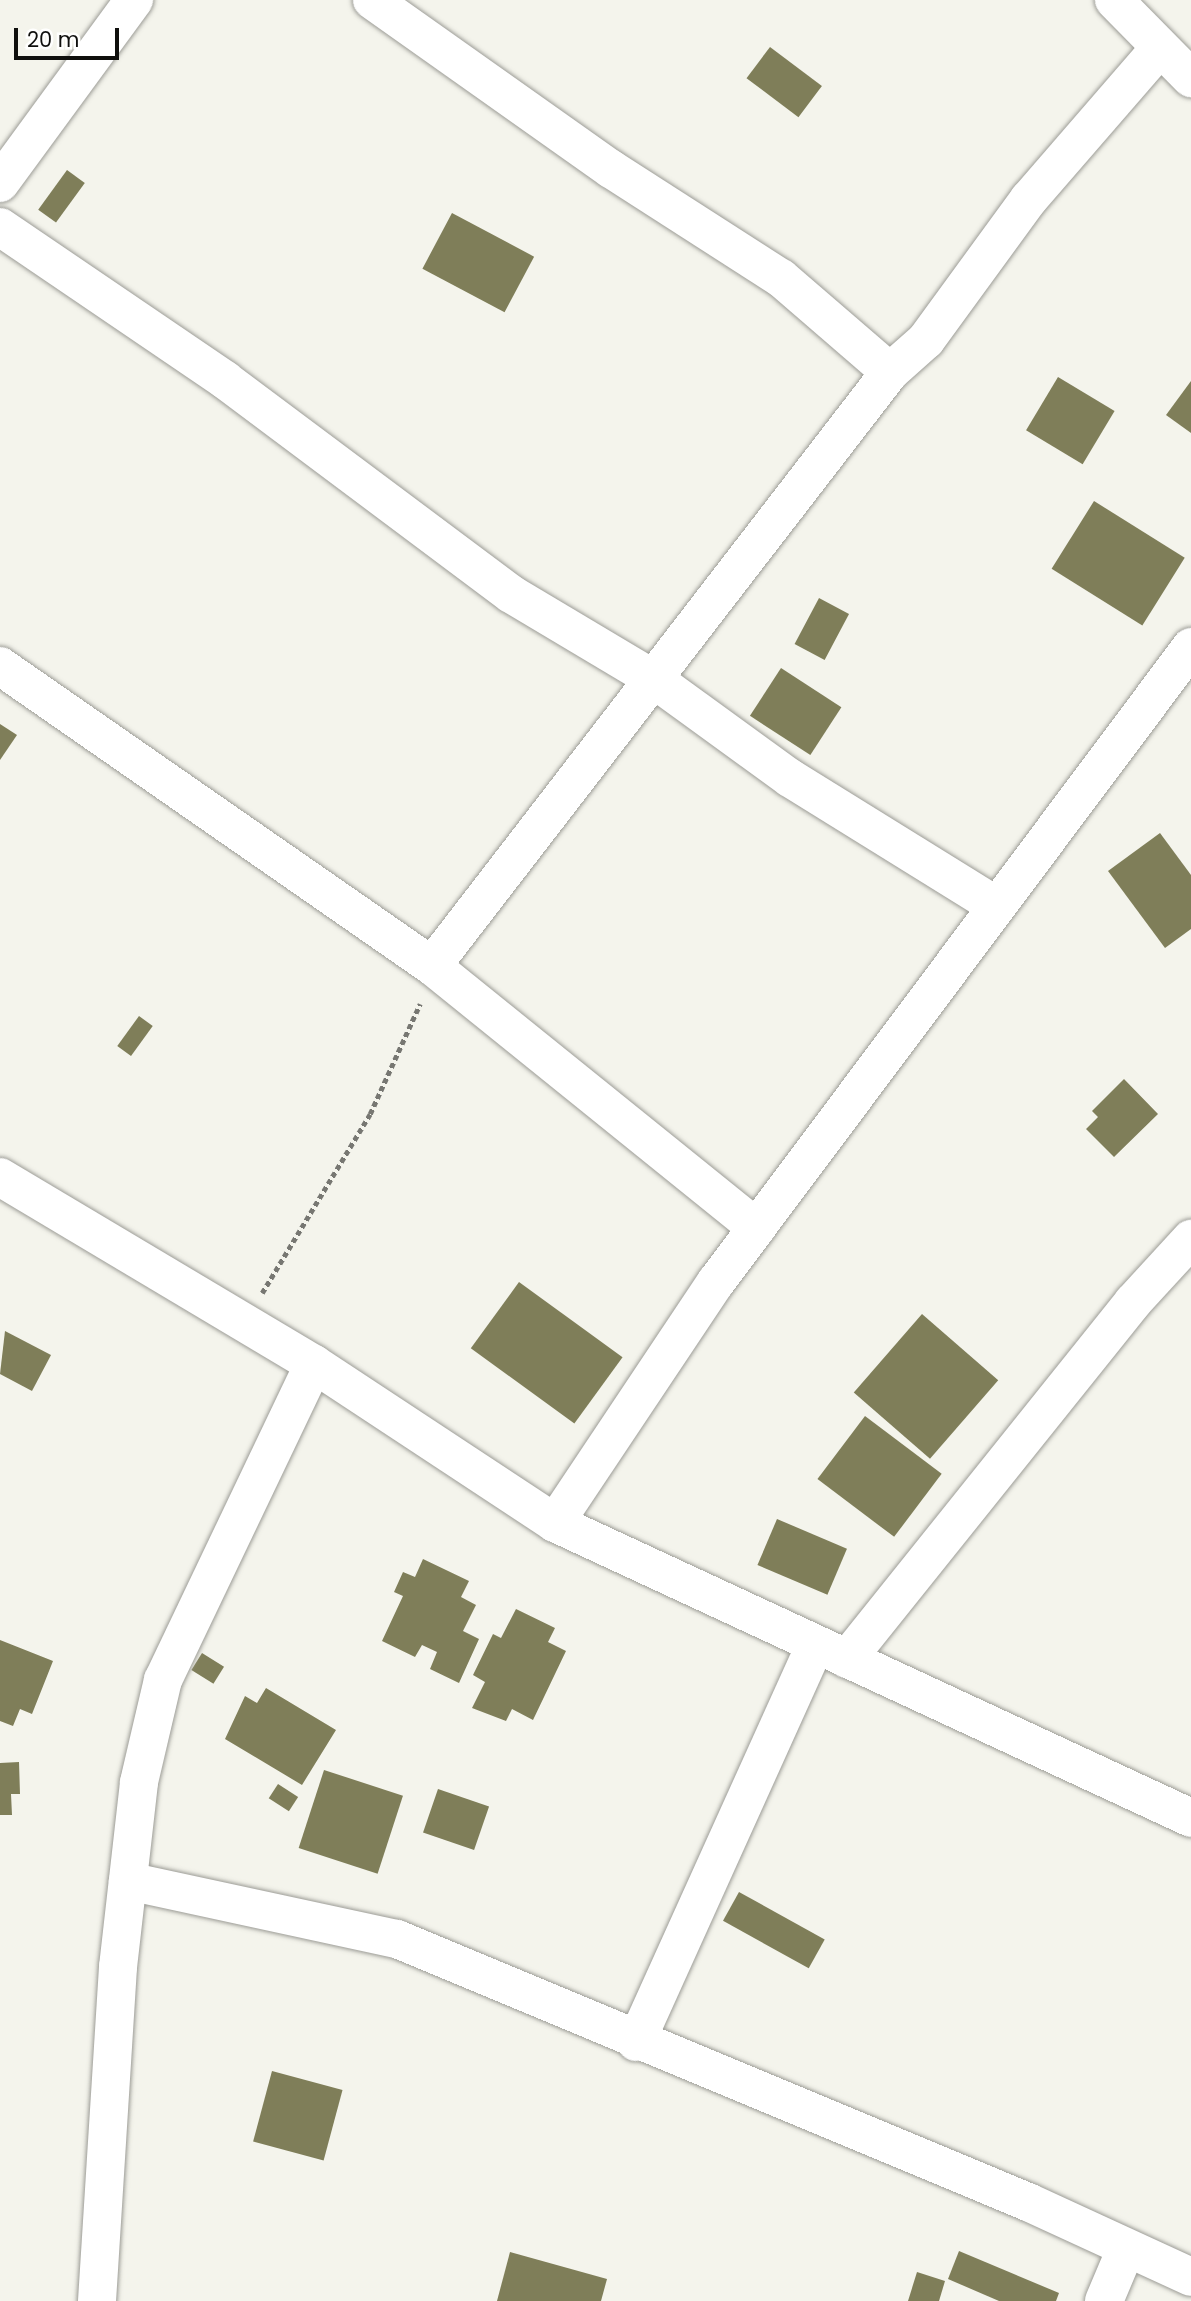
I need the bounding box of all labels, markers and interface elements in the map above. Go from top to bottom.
scale bar [18,14,122,58]
text: 20 m [27,25,80,54]

